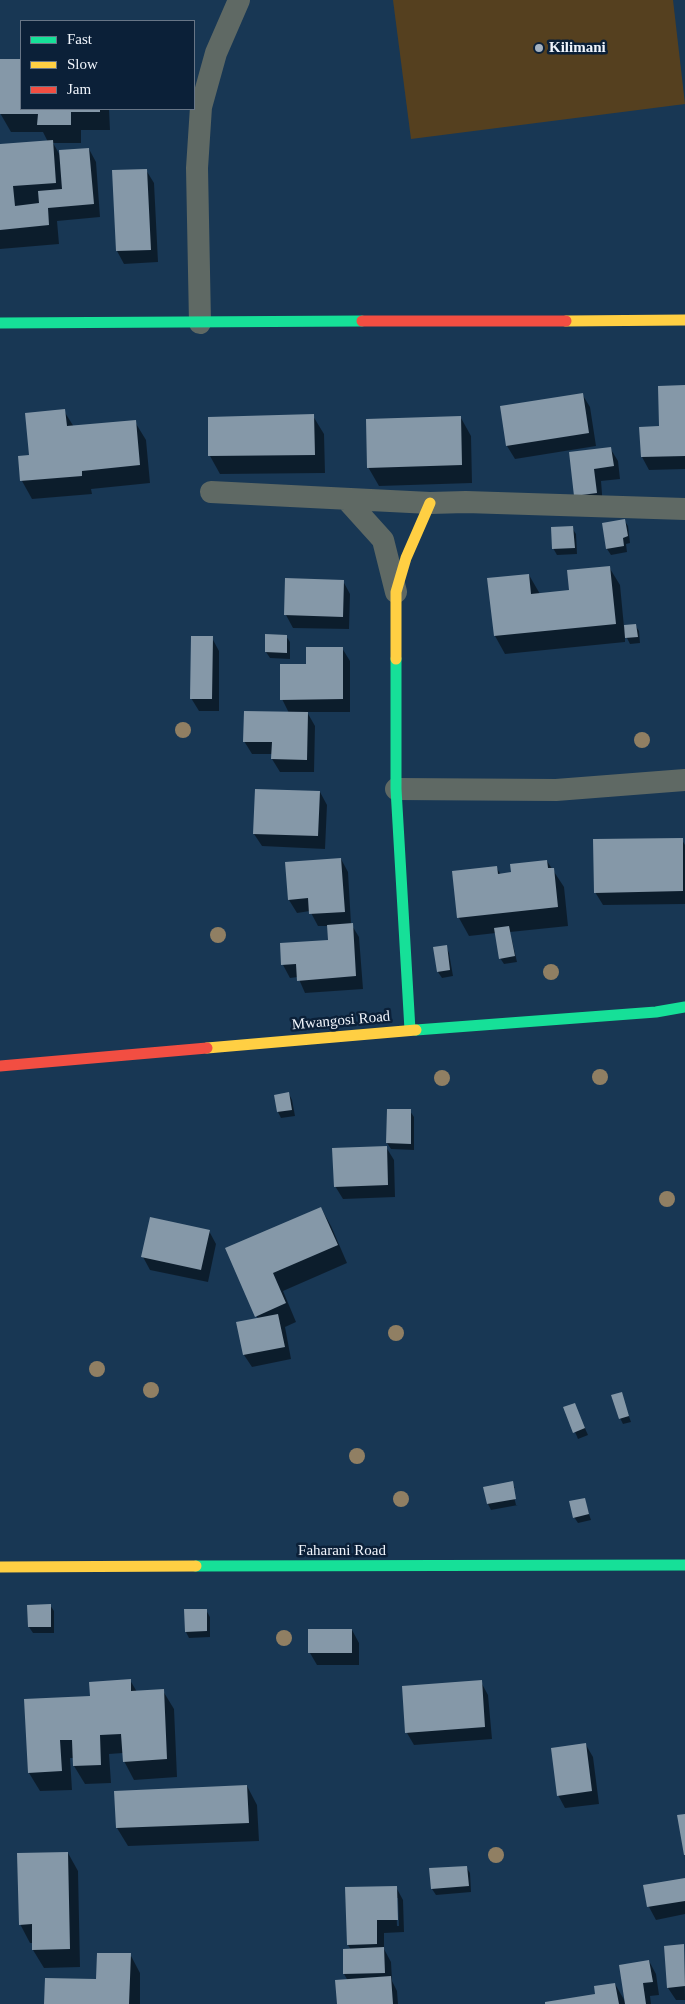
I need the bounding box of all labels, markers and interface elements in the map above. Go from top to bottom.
legend [20,20,195,110]
text: Fast [67,31,92,47]
place label: Kilimani [549,39,606,57]
marker: Kilimani [533,42,545,54]
text: Slow [67,56,98,72]
text: Jam [67,81,91,97]
street label: Mwangosi Road [291,1008,391,1034]
street label: Faharani Road [298,1542,386,1560]

